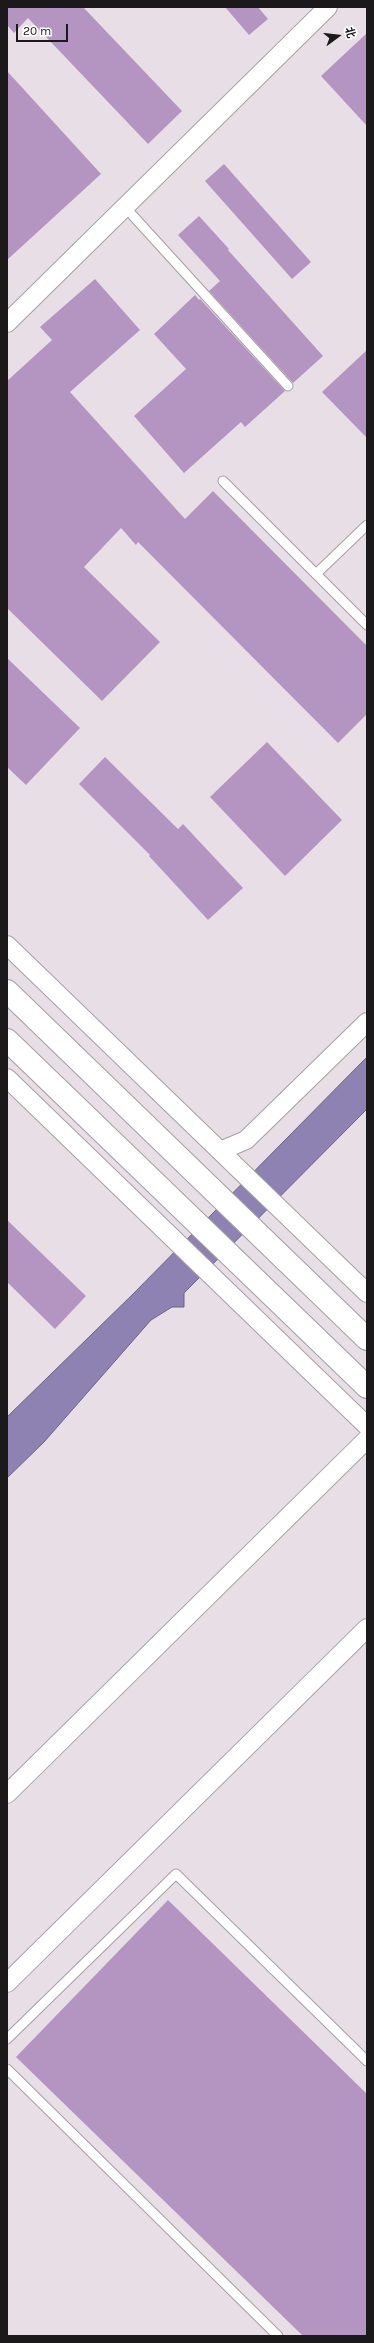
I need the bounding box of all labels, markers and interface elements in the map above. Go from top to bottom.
scale bar [18,16,70,42]
north arrow [318,16,358,56]
text: 20 m [23,24,51,38]
text: 北 [342,26,358,40]

